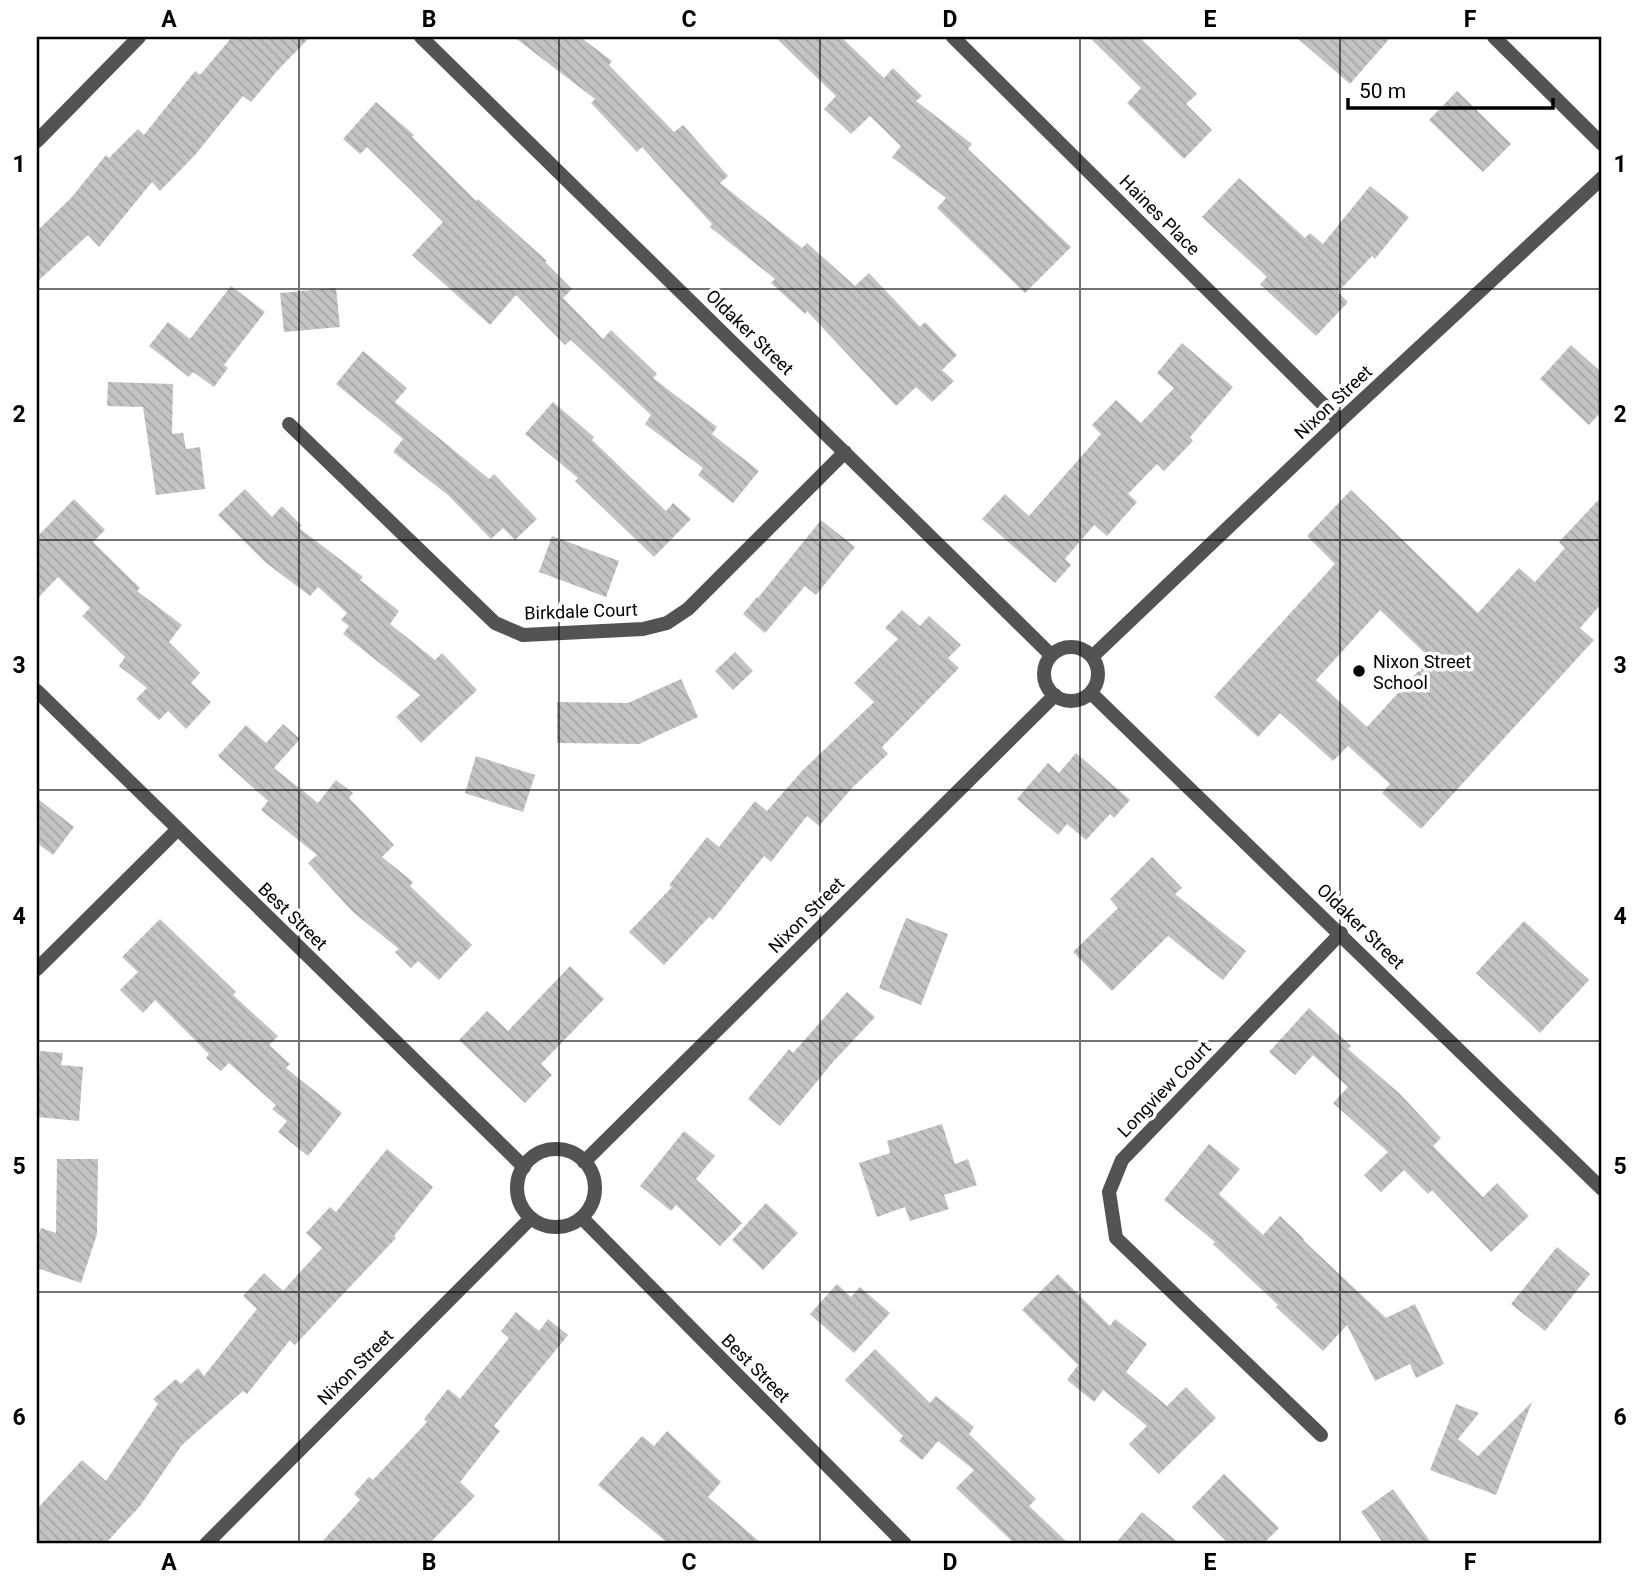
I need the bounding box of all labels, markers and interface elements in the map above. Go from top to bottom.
text: A [161,6,177,33]
text: B [422,6,436,33]
text: C [681,6,697,33]
text: D [943,6,957,33]
text: E [1204,6,1217,33]
text: F [1464,6,1477,33]
scale bar [1348,66,1553,110]
text: 50 m [1359,79,1406,103]
text: 1 [12,151,26,178]
text: 1 [1613,151,1627,178]
street label: Haines Place [1116,171,1204,259]
street label: Oldaker Street [702,285,798,379]
street label: Nixon Street [1290,361,1376,443]
text: 2 [12,401,26,428]
text: 2 [1613,401,1627,428]
street label: Birkdale Court [524,599,638,623]
place label: Nixon Street School [1373,651,1471,693]
text: 3 [12,652,26,679]
text: 3 [1613,652,1627,679]
marker: Nixon Street School [1351,663,1367,679]
street label: Nixon Street [764,873,848,957]
street label: Best Street [254,878,332,954]
street label: Oldaker Street [1313,879,1409,973]
text: 4 [12,903,26,930]
text: 4 [1613,903,1627,930]
street label: Longview Court [1113,1037,1215,1141]
text: 5 [12,1153,26,1180]
text: 5 [1613,1153,1627,1180]
street label: Nixon Street [313,1325,397,1409]
street label: Best Street [718,1330,795,1407]
text: 6 [12,1404,26,1431]
text: 6 [1613,1404,1627,1431]
text: A [161,1549,177,1576]
text: B [422,1549,436,1576]
text: C [681,1549,697,1576]
text: D [943,1549,957,1576]
text: E [1204,1549,1217,1576]
text: F [1464,1549,1477,1576]

